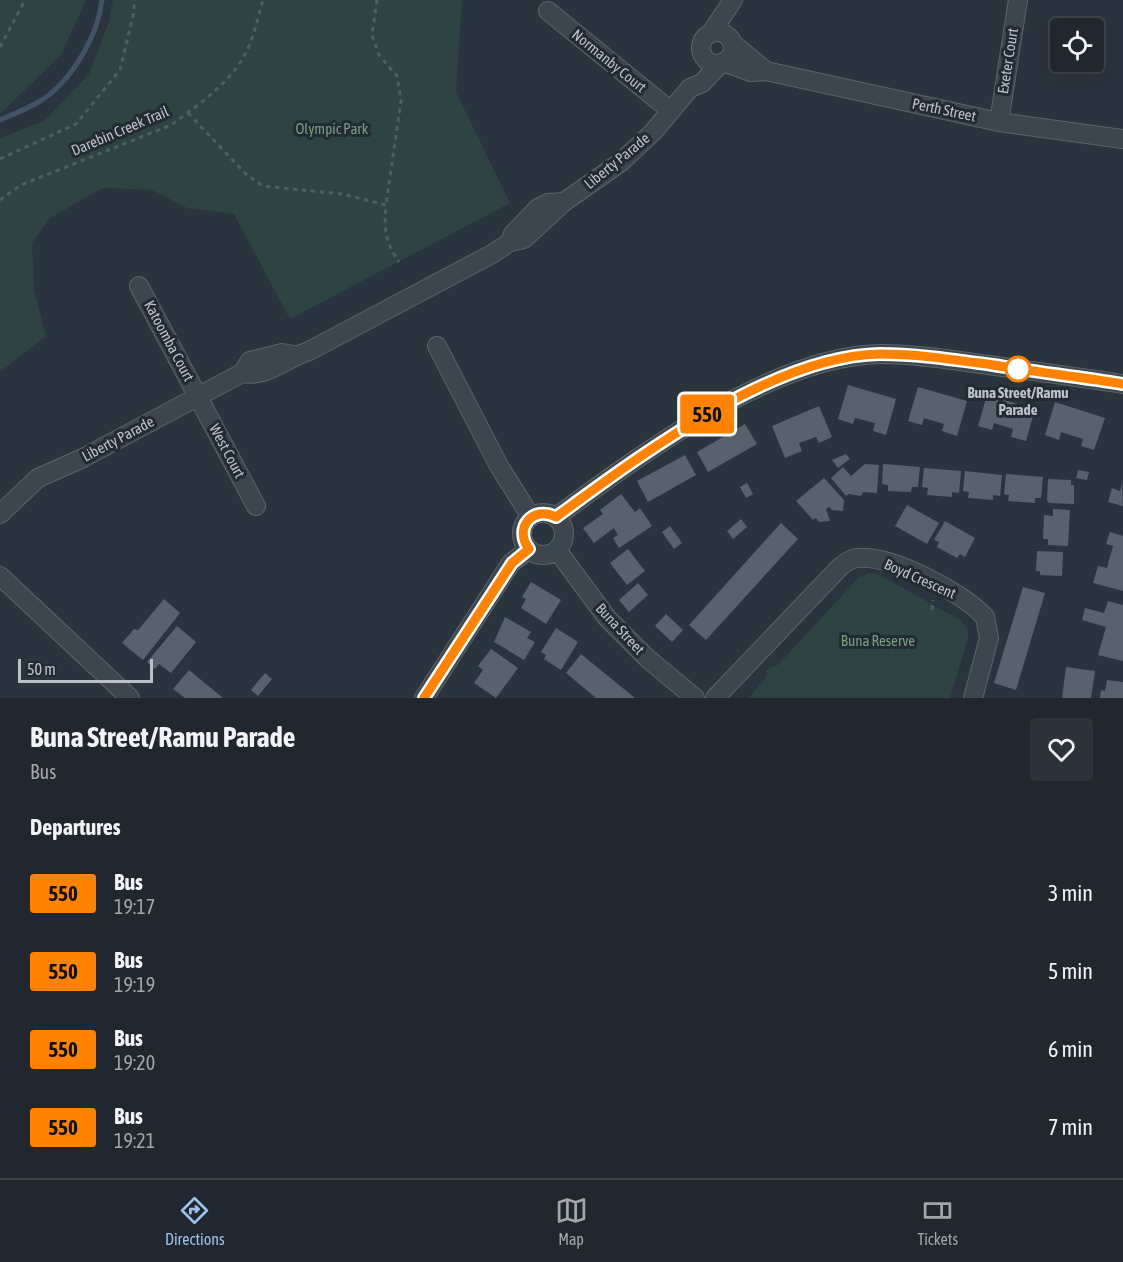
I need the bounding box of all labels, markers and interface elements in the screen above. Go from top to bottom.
map controls [1050,18,1104,72]
button: locate [1050,18,1104,72]
street label: Normanby Court [569,26,650,96]
street label: Exeter Court [994,27,1021,95]
street label: Perth Street [911,94,978,125]
street label: Darebin Creek Trail [69,102,171,159]
park label: Olympic Park [296,120,369,137]
street label: Liberty Parade [581,129,653,192]
street label: Katoomba Court [141,298,198,384]
marker: Buna Street/Ramu Parade [1005,356,1031,382]
place label: Buna Street/Ramu Parade [967,384,1069,418]
line badge: 550 [672,394,742,434]
text: 550 [692,402,722,426]
street label: Liberty Parade [79,412,157,465]
street label: West Court [206,421,249,481]
street label: Boyd Crescent [882,555,959,602]
street label: Buna Street [592,600,648,658]
park label: Buna Reserve [841,632,915,649]
scale bar [18,656,153,684]
text: 50 m [27,660,56,678]
button: heart [1030,718,1093,781]
text: Buna Street/Ramu Parade [30,721,296,753]
text: Bus [30,760,56,783]
text: Departures [30,814,120,840]
text: Bus [114,869,143,895]
text: 3 min [1048,880,1093,906]
text: 550 [48,881,78,905]
text: 19:17 [114,895,155,918]
text: Bus [114,947,143,973]
text: 5 min [1048,958,1093,984]
text: 550 [48,959,78,983]
text: 19:19 [114,973,155,996]
text: Bus [114,1025,143,1051]
text: 6 min [1048,1036,1093,1062]
text: 550 [48,1037,78,1061]
text: 19:20 [114,1051,155,1074]
text: Bus [114,1103,143,1129]
text: 7 min [1048,1114,1093,1140]
text: 550 [48,1115,78,1139]
text: 19:21 [114,1129,155,1152]
tab: Directions [165,1194,225,1248]
tab: Map [555,1194,588,1248]
tab: Tickets [917,1194,958,1248]

